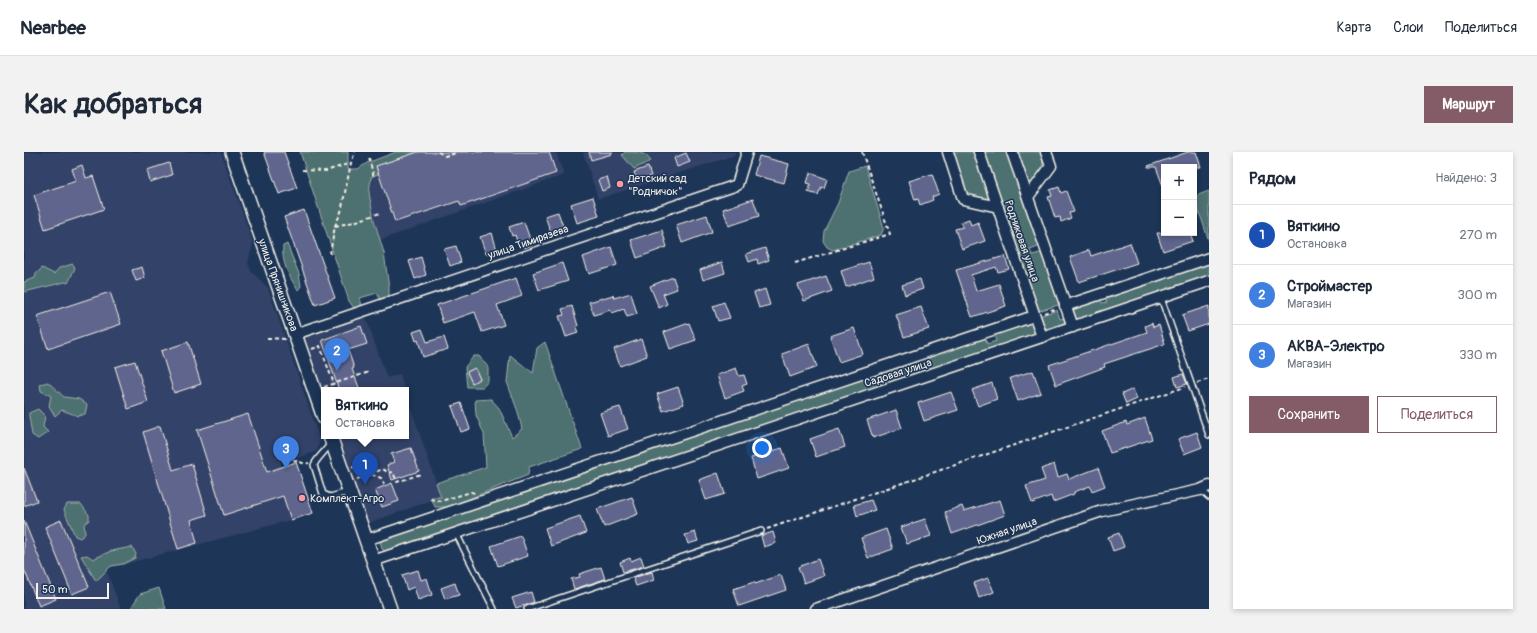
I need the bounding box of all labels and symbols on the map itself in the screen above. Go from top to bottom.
place label: Детский сад "Родничок" [627,172,687,198]
marker: Детский сад "Родничок" [615,179,625,189]
street label: Родниковая улица [1002,198,1042,284]
street label: улица Тимирязева [485,222,570,262]
street label: улица Прянишникова [255,236,301,333]
pin: 2 [324,338,350,371]
street label: Садовая улица [863,356,933,390]
pin: 3 [273,436,299,469]
your location [752,438,772,458]
pin: 1 [352,452,378,485]
place label: Комплект-Агро [310,492,384,505]
marker: Комплект-Агро [297,493,307,503]
street label: Южная улица [976,515,1038,547]
scale bar [36,581,109,600]

